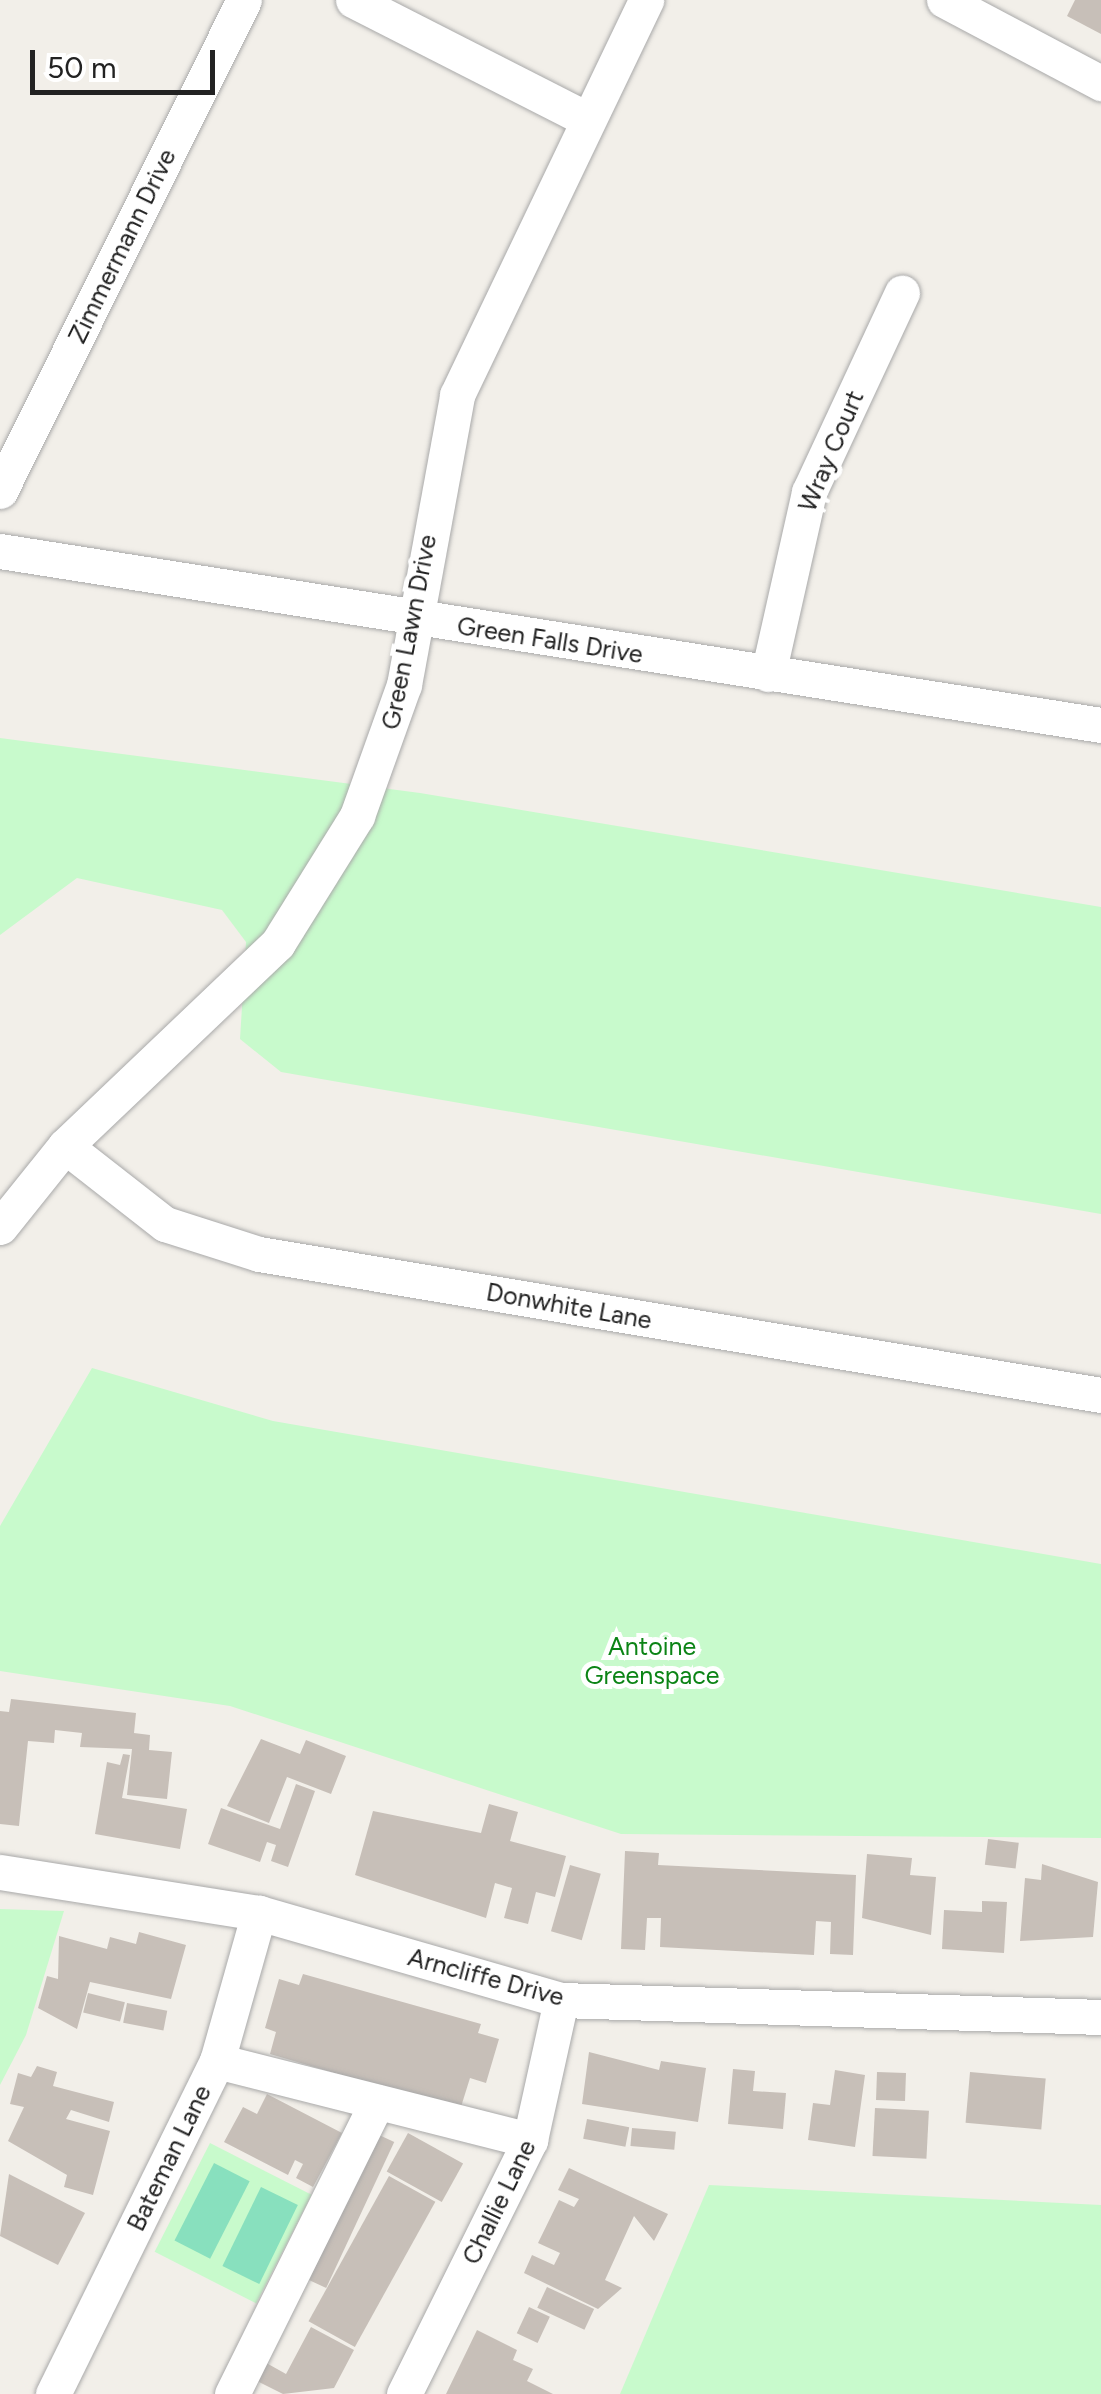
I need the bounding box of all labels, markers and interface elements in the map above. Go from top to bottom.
scale bar [35,30,220,92]
text: 50 m [47,49,116,86]
street label: Zimmermann Drive [62,144,182,348]
street label: Wray Court [792,386,870,516]
street label: Green Lawn Drive [375,532,443,732]
street label: Green Falls Drive [455,611,645,669]
street label: Donwhite Lane [484,1277,654,1335]
park label: Antoine Greenspace [584,1632,720,1691]
street label: Arncliffe Drive [405,1942,567,2012]
street label: Bateman Lane [121,2080,217,2236]
street label: Challie Lane [456,2135,542,2269]

